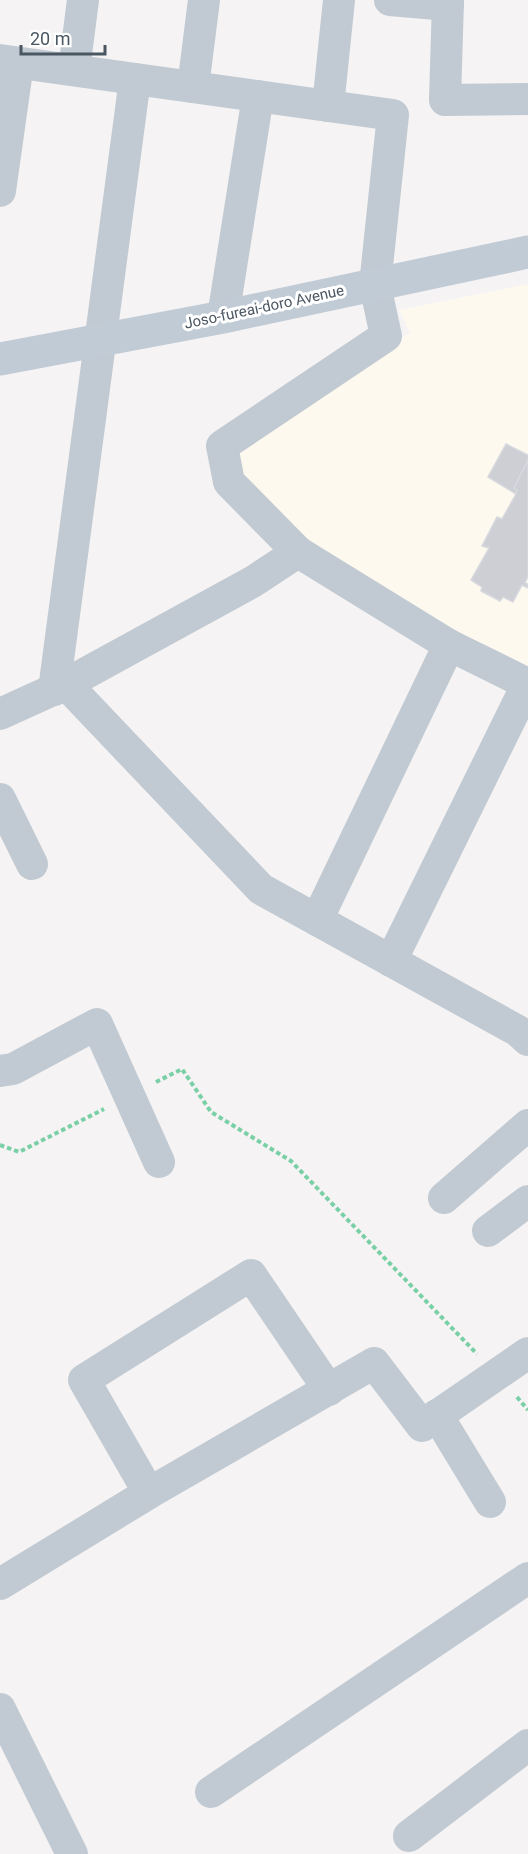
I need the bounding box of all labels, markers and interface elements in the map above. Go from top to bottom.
scale bar [21,18,105,56]
text: 20 m [30,28,70,49]
street label: Joso-fureai-doro Avenue [182,281,346,333]

